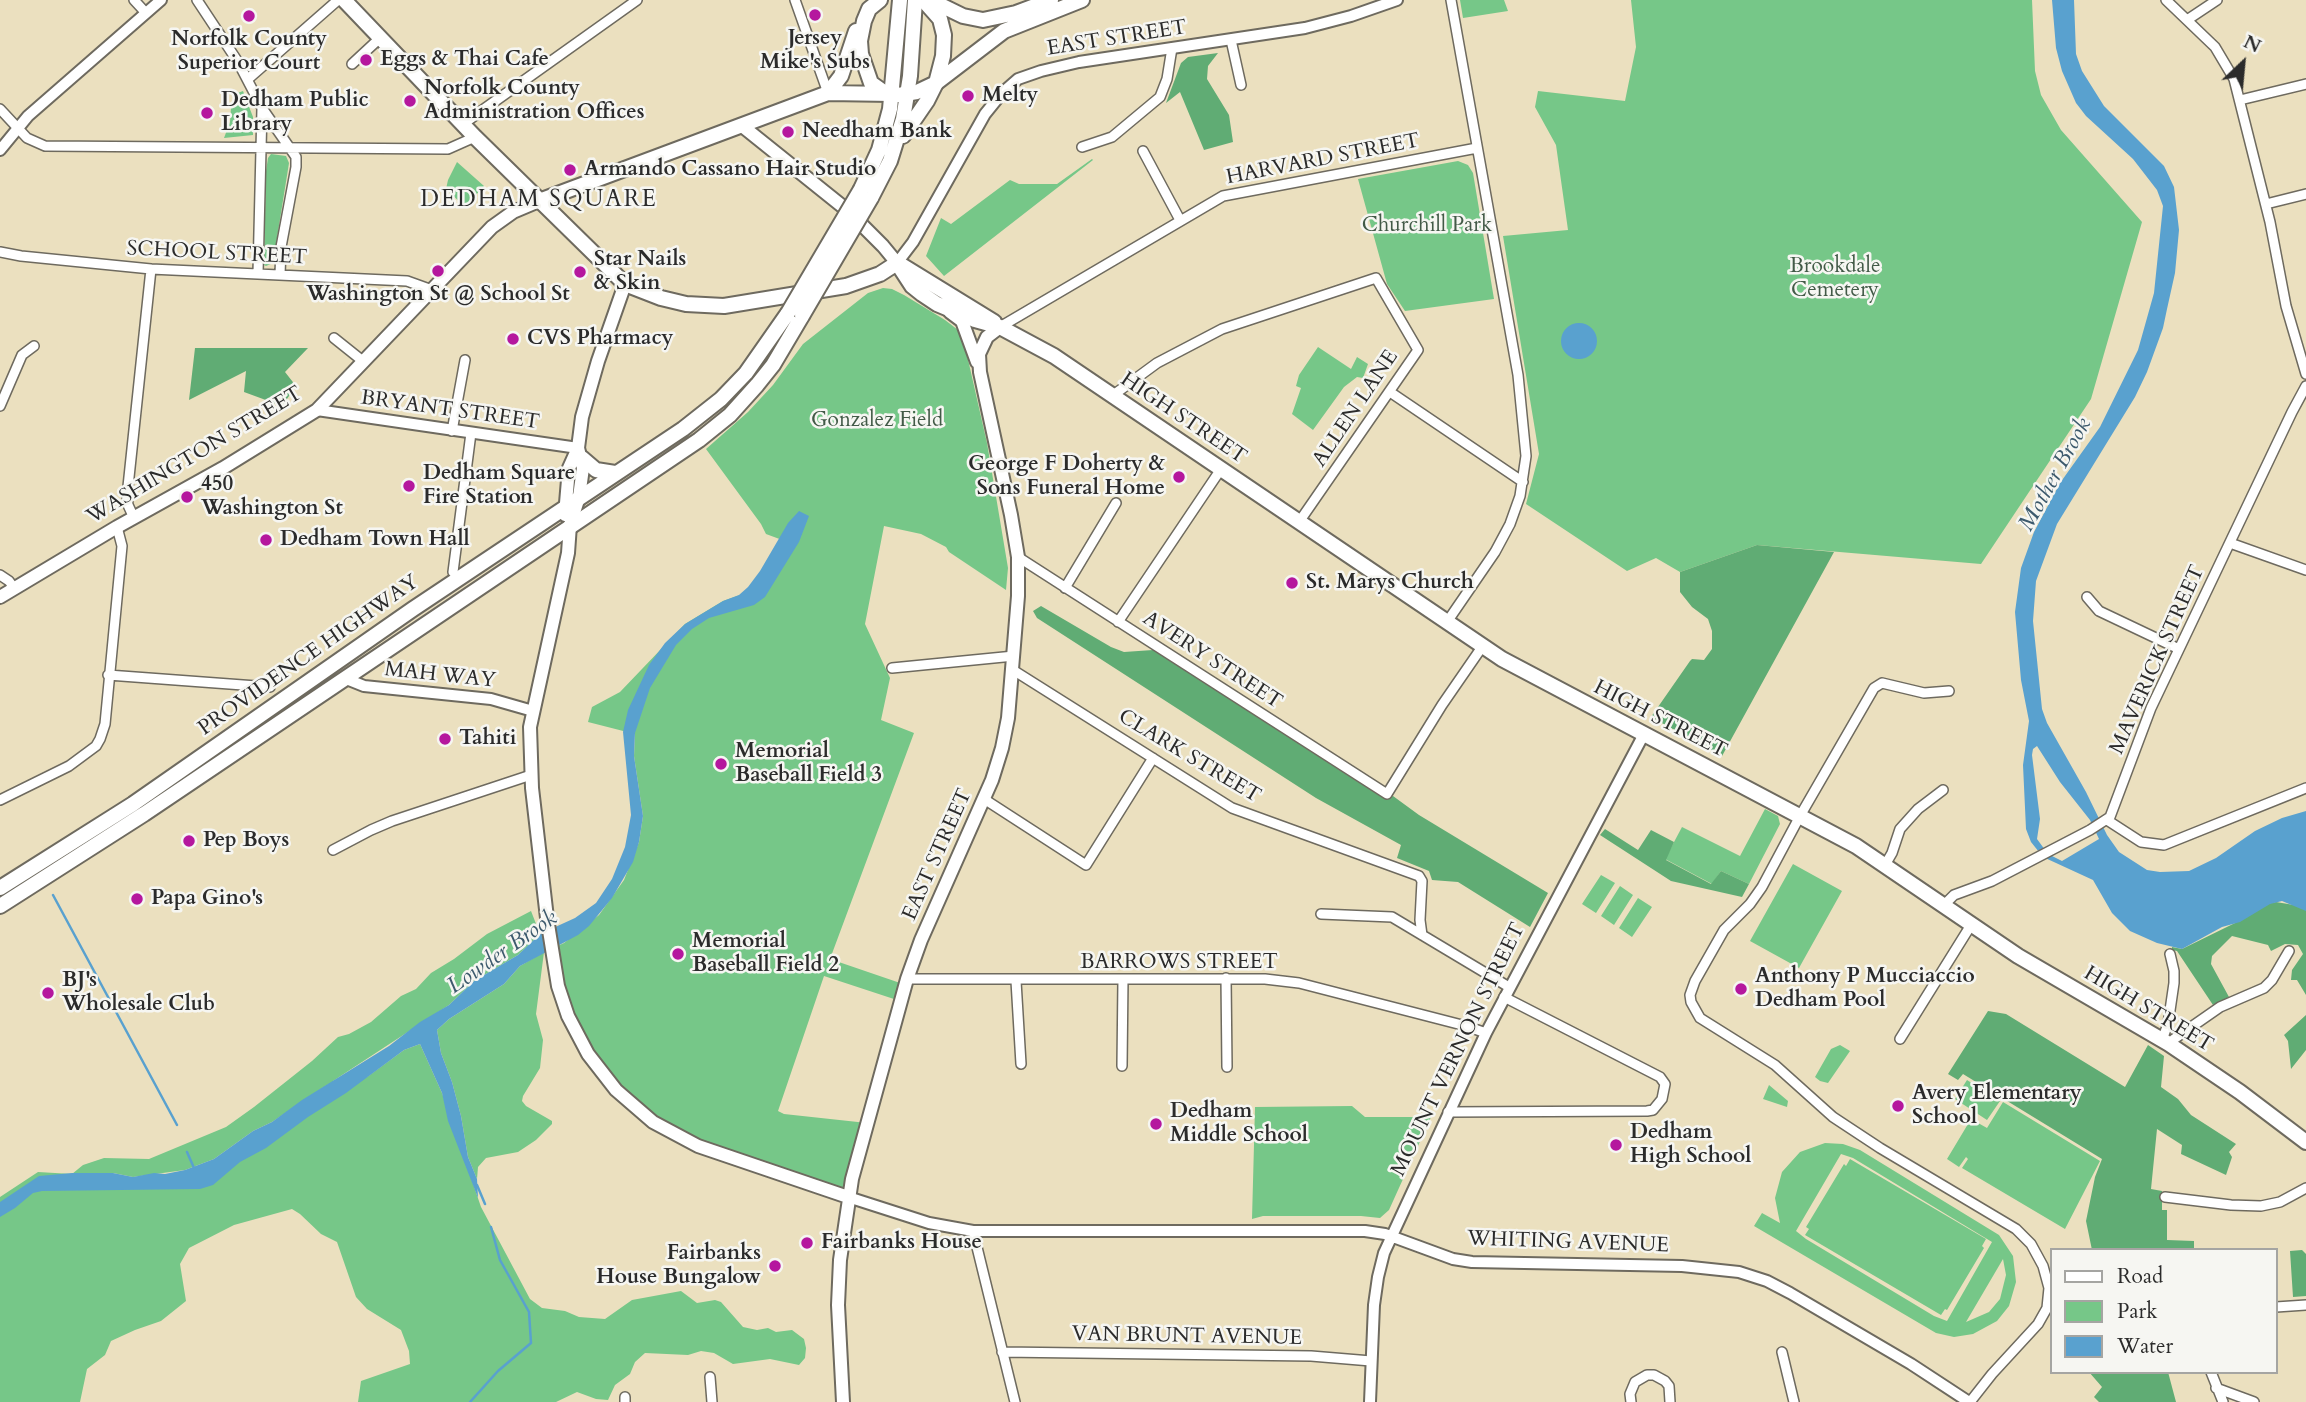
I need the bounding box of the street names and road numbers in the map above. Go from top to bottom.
street label: EAST STREET [1045,16,1189,62]
street label: HARVARD STREET [1224,129,1422,191]
street label: SCHOOL STREET [126,237,308,271]
street label: ALLEN LANE [1308,346,1404,472]
street label: HIGH STREET [1115,368,1251,470]
street label: WASHINGTON STREET [83,382,307,530]
street label: BRYANT STREET [359,386,541,436]
street label: MAVERICK STREET [2105,562,2211,758]
street label: PROVIDENCE HIGHWAY [194,570,424,742]
street label: AVERY STREET [1138,607,1286,715]
street label: MAH WAY [383,658,497,694]
street label: HIGH STREET [1589,676,1731,764]
street label: CLARK STREET [1113,705,1265,809]
street label: EAST STREET [898,785,978,925]
street label: MOUNT VERNON STREET [1387,919,1531,1181]
street label: BARROWS STREET [1080,950,1278,976]
street label: HIGH STREET [2079,962,2217,1058]
street label: WHITING AVENUE [1467,1227,1669,1259]
street label: VAN BRUNT AVENUE [1072,1322,1302,1352]

